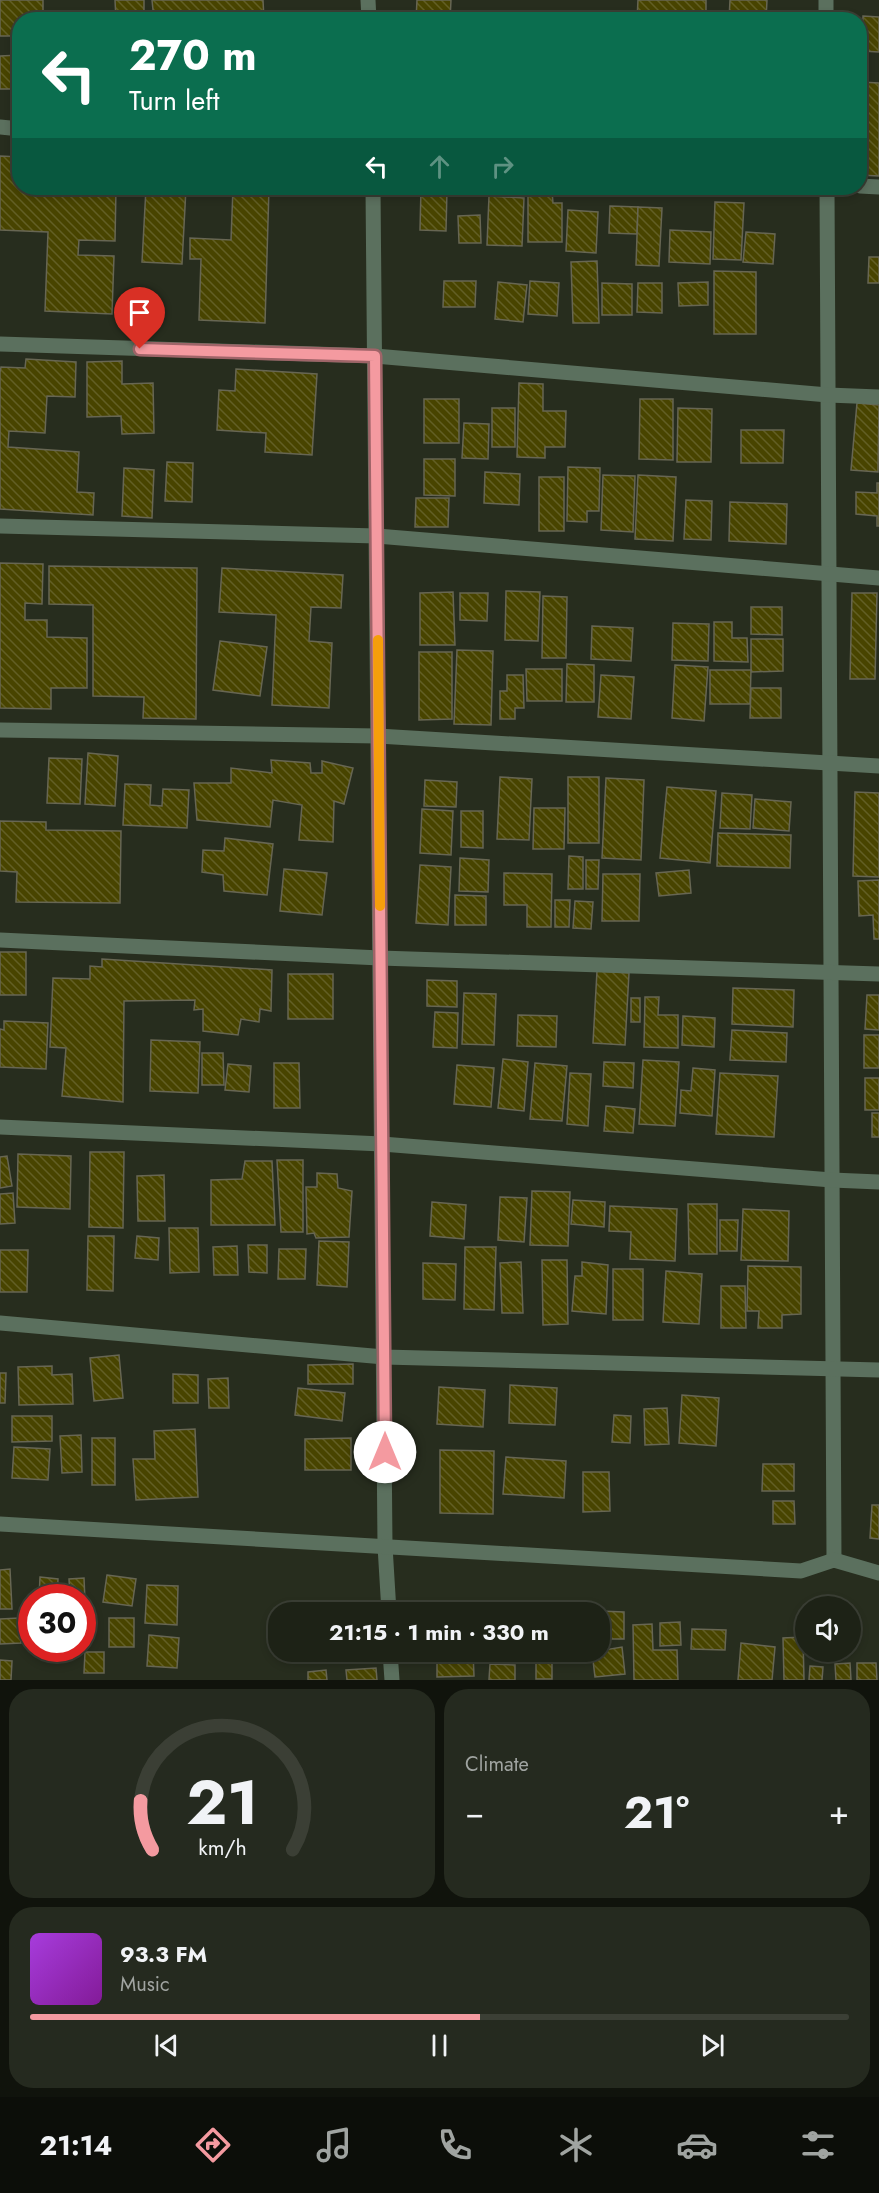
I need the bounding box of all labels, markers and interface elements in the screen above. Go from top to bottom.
text: 270 m [129,25,257,86]
icon: left [30,36,108,114]
text: Turn left [129,81,219,120]
icon: left [360,150,393,183]
icon: ahead [423,150,456,183]
icon: right [486,150,519,183]
pin [114,287,165,349]
icon: arrive [123,296,156,329]
position arrow [353,1420,417,1484]
speed limit sign: 30 [18,1584,96,1662]
map controls [795,1596,861,1662]
button: sound [795,1596,861,1662]
text: 21:15 · 1 min · 330 m [329,1616,549,1648]
text: Climate [465,1750,529,1779]
text: 21 [186,1757,258,1847]
text: 21° [624,1780,689,1845]
text: − [465,1789,484,1836]
text: + [829,1789,849,1836]
text: km/h [198,1833,246,1864]
text: 93.3 FM [120,1938,207,1970]
text: Music [120,1970,170,1999]
icon: previous [150,2029,183,2062]
icon: pause [423,2029,456,2062]
icon: next [696,2029,729,2062]
icon: directions [192,2124,234,2166]
icon: music [313,2124,355,2166]
icon: phone [434,2124,476,2166]
icon: climate [555,2124,597,2166]
icon: car [676,2124,718,2166]
icon: filters [797,2124,839,2166]
text: 21:14 [40,2126,112,2165]

